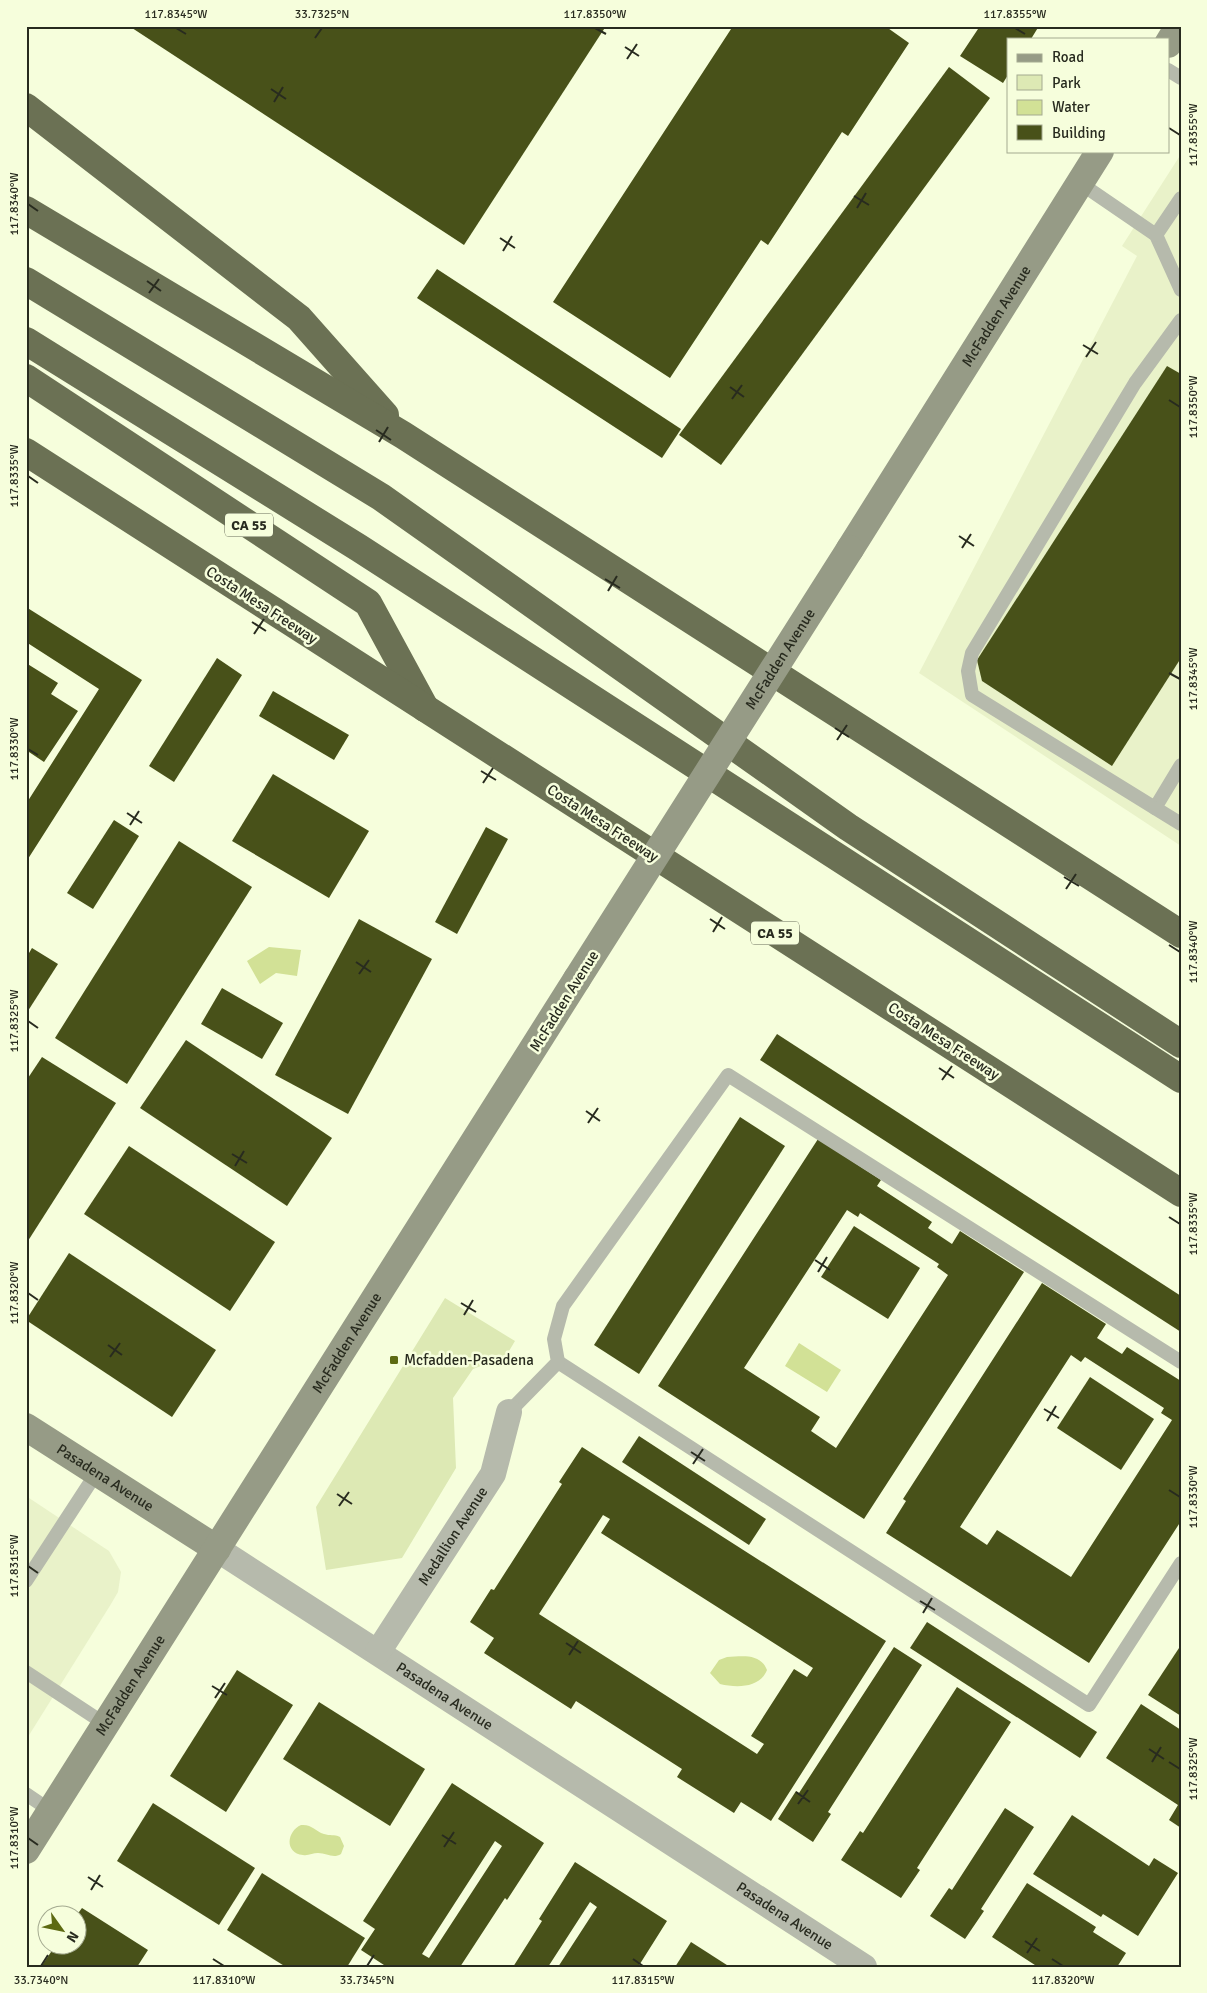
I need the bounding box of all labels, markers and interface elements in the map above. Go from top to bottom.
text: 117.8345°W [144,7,208,22]
text: 33.7325°N [295,7,349,22]
text: 117.8350°W [563,7,627,22]
text: 117.8355°W [983,7,1047,22]
legend [1007,38,1170,152]
text: Road [1052,48,1084,66]
text: Park [1052,74,1081,92]
text: Water [1052,98,1090,116]
text: 117.8355°W [1186,103,1201,167]
text: Building [1052,124,1106,142]
text: 117.8340°W [7,172,22,236]
street label: McFadden Avenue [958,262,1035,370]
text: 117.8350°W [1186,375,1201,439]
text: 117.8335°W [7,444,22,508]
road number: CA 55 [225,514,273,536]
street label: Costa Mesa Freeway [203,562,321,648]
street label: McFadden Avenue [741,605,819,713]
text: 117.8345°W [1186,647,1201,711]
text: 117.8330°W [7,717,22,781]
street label: Costa Mesa Freeway [544,780,662,866]
text: 117.8340°W [1186,920,1201,984]
road number: CA 55 [751,921,799,944]
street label: McFadden Avenue [526,947,602,1055]
text: 117.8325°W [7,989,22,1053]
street label: Costa Mesa Freeway [885,998,1003,1084]
text: 117.8335°W [1186,1192,1201,1256]
text: 117.8320°W [7,1261,22,1325]
street label: McFadden Avenue [308,1289,385,1397]
place label: Mcfadden-Pasadena [404,1351,534,1369]
marker: Mcfadden-Pasadena [388,1354,400,1366]
street label: Pasadena Avenue [53,1440,157,1515]
text: 117.8330°W [1186,1465,1201,1529]
street label: Medallion Avenue [414,1483,491,1589]
text: 117.8315°W [7,1534,22,1598]
street label: McFadden Avenue [92,1631,169,1739]
street label: Pasadena Avenue [393,1658,496,1734]
text: 117.8325°W [1186,1737,1201,1801]
text: 117.8310°W [7,1806,22,1870]
street label: Pasadena Avenue [733,1878,836,1954]
north arrow [38,1906,88,1956]
text: N [63,1928,82,1946]
text: 33.7340°N [14,1973,68,1988]
text: 117.8310°W [192,1973,256,1988]
text: 33.7345°N [340,1973,394,1988]
text: 117.8315°W [611,1973,675,1988]
text: 117.8320°W [1031,1973,1095,1988]

